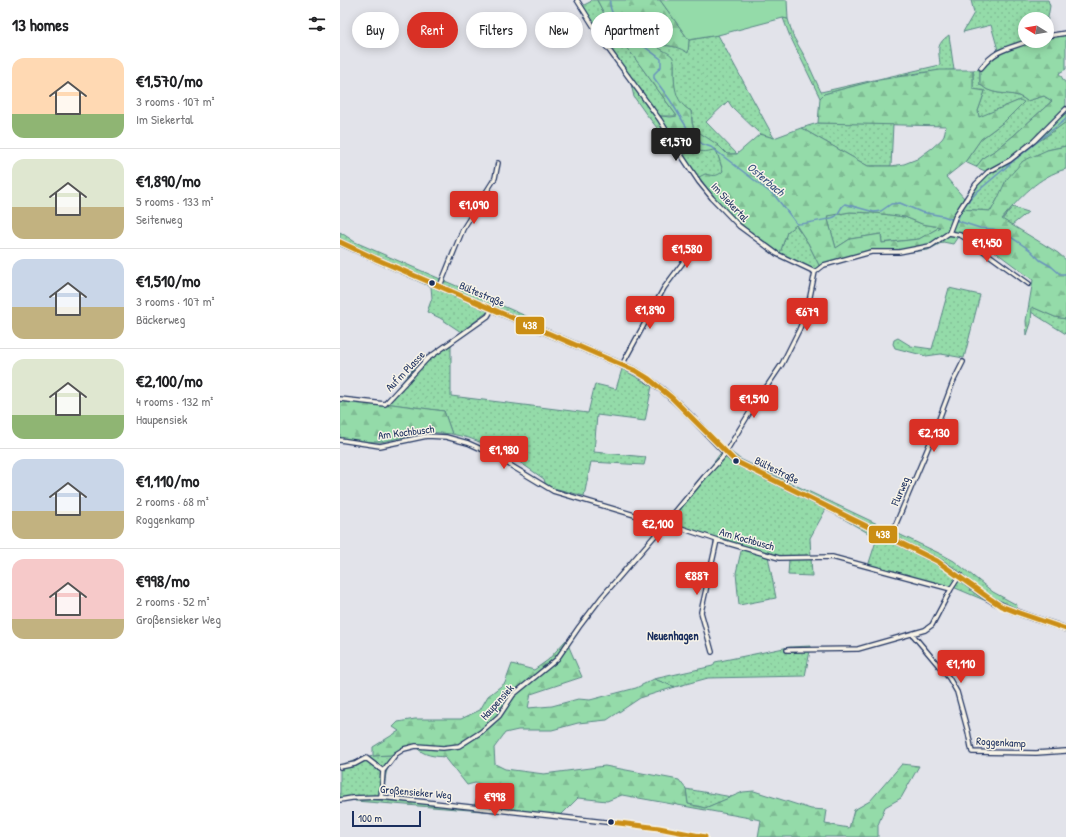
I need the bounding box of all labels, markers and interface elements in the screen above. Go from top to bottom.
chip: Buy [352,12,399,48]
chip: Rent [407,12,458,48]
chip: Filters [466,12,527,48]
chip: New [535,12,583,48]
chip: Apartment [591,12,673,48]
north arrow [1018,12,1054,48]
map controls [1018,12,1054,48]
text: 13 homes [12,13,69,36]
icon: filters [306,13,328,35]
text: €1,570/mo [136,69,203,92]
icon: home [44,74,92,122]
text: 3 rooms · 107 m² [136,92,215,110]
text: Im Siekertal [136,110,194,128]
pin: €1,570 [643,128,709,162]
text: €1,570 [660,132,692,150]
water label: Osterbach [744,158,789,200]
text: €1,890/mo [136,169,201,192]
icon: home [44,175,92,223]
street label: Im Siekertal [708,179,752,225]
pin: €1,090 [441,191,507,225]
text: 5 rooms · 133 m² [136,192,214,210]
text: €1,090 [459,195,489,213]
text: Seitenweg [136,210,183,228]
pin: €1,450 [954,229,1020,263]
text: €1,450 [972,233,1002,251]
pin: €1,580 [654,235,720,269]
text: €1,580 [672,239,702,257]
text: €1,510/mo [136,269,200,292]
icon: home [44,275,92,323]
unlabelled marker [427,278,437,288]
street label: Bültestraße [457,278,507,310]
text: 3 rooms · 107 m² [136,292,215,310]
pin: €1,890 [617,296,683,330]
pin: €679 [783,298,831,332]
text: €1,890 [635,300,665,318]
text: €679 [796,302,818,320]
text: Bäckerweg [136,310,185,328]
line badge: 438 [515,316,545,335]
text: 438 [523,318,537,332]
street label: Auf'm Plasse [382,347,428,394]
text: €2,100/mo [136,369,203,392]
icon: home [44,375,92,423]
pin: €1,510 [721,385,787,419]
text: €1,510 [739,389,769,407]
text: 4 rooms · 132 m² [136,392,213,410]
text: Haupensiek [136,410,187,428]
pin: €2,130 [901,419,967,453]
street label: Am Kochbusch [377,422,435,442]
text: €2,130 [918,423,950,441]
pin: €1,980 [471,436,537,470]
text: €1,980 [489,440,519,458]
street label: Bültestraße [752,453,802,487]
unlabelled marker [731,456,741,466]
text: €1,110/mo [136,469,199,492]
street label: Flurweg [887,474,912,508]
icon: home [44,475,92,523]
text: 2 rooms · 68 m² [136,492,209,510]
text: Roggenkamp [136,510,195,528]
pin: €2,100 [625,510,691,544]
text: €2,100 [642,514,674,532]
street label: Am Kochbusch [718,524,776,554]
line badge: 438 [868,525,898,544]
text: 438 [876,527,890,541]
pin: €887 [673,562,721,596]
text: €887 [685,566,709,584]
text: €998/mo [136,569,190,592]
icon: home [44,575,92,623]
text: 2 rooms · 52 m² [136,592,209,610]
text: Großensieker Weg [136,610,221,628]
district label: Neuenhagen [647,627,699,645]
pin: €1,110 [928,650,994,684]
text: €1,110 [947,654,975,672]
street label: Haupensiek [477,681,517,723]
street label: Roggenkamp [976,734,1026,750]
street label: Großensieker Weg [380,782,453,802]
pin: €998 [471,783,519,817]
text: €998 [484,787,506,805]
scale bar [352,809,421,828]
text: 100 m [358,811,382,825]
unlabelled marker [606,817,616,827]

